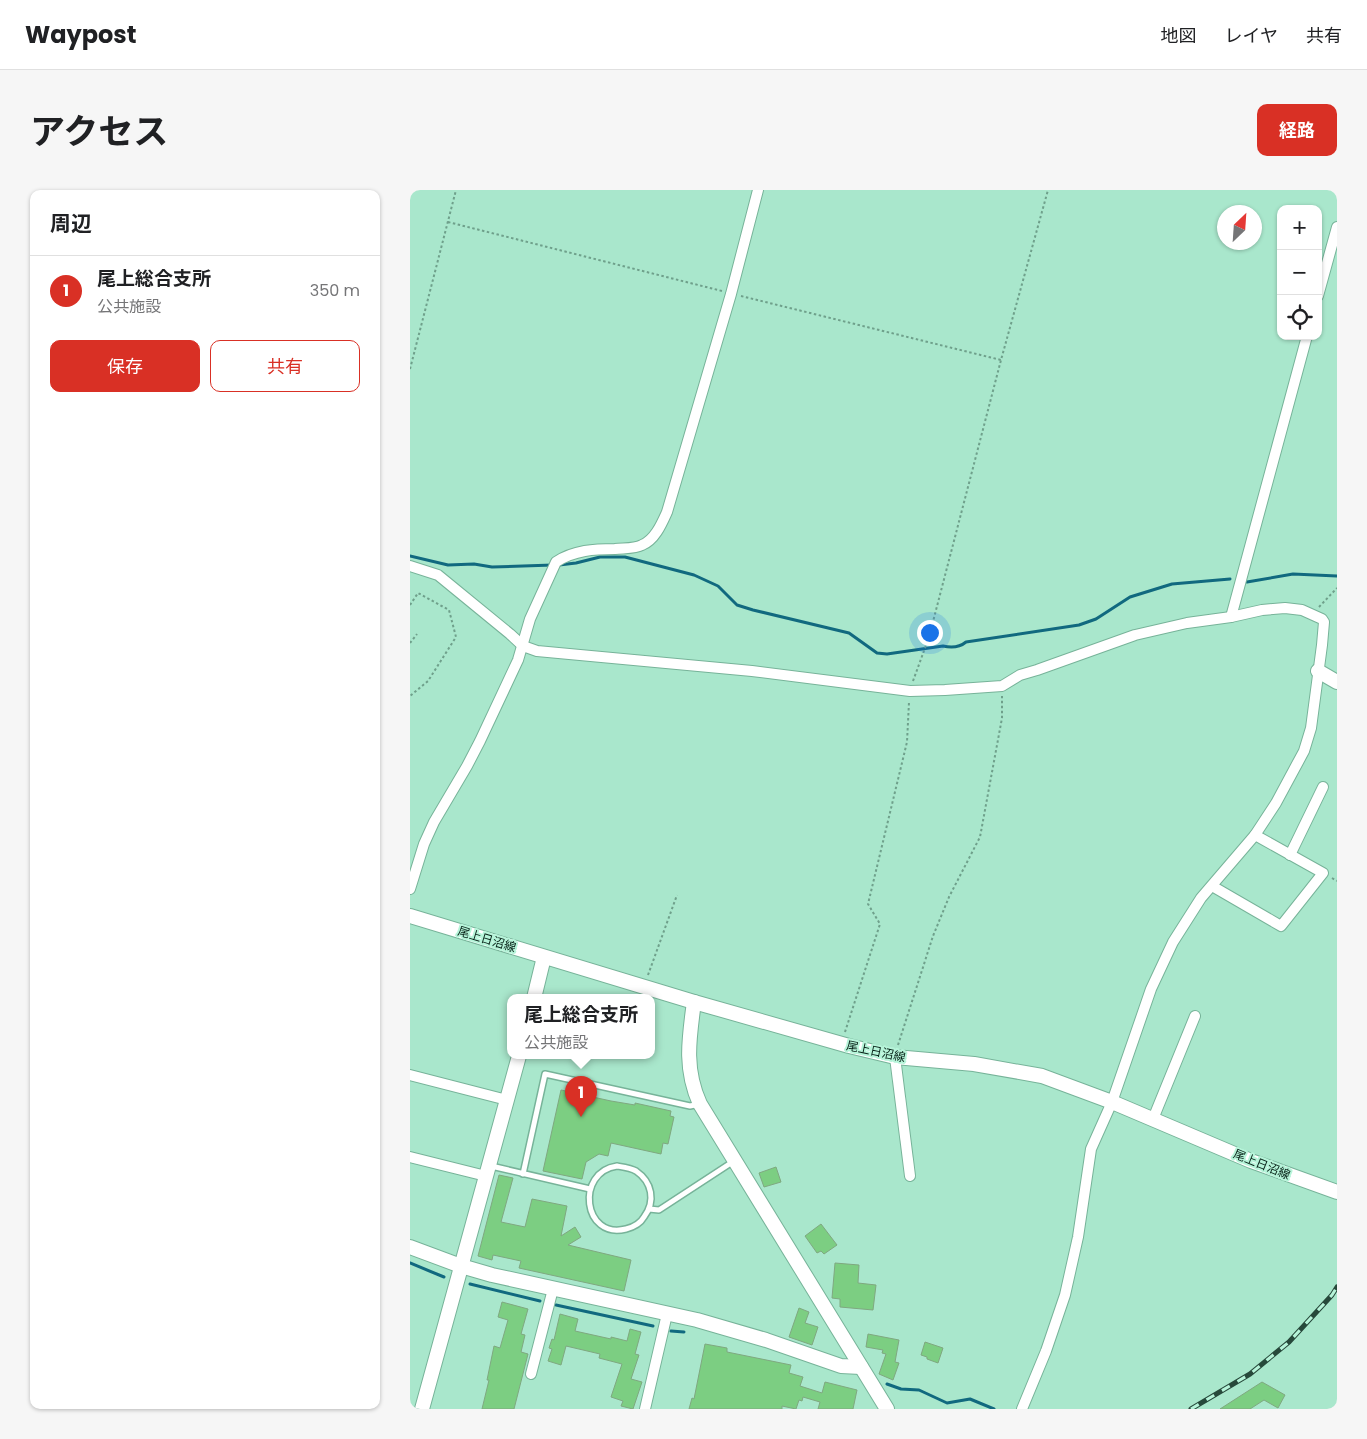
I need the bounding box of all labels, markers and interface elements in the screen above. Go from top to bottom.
text: Waypost [25,18,136,51]
text: 地図 [1161,23,1197,48]
text: レイヤ [1225,23,1278,48]
text: 共有 [1306,23,1342,48]
button: 経路 [1257,104,1337,156]
text: アクセス [30,107,168,156]
north arrow [1217,205,1262,250]
map controls [1277,205,1322,340]
button: + [1277,205,1322,250]
text: 周辺 [50,209,92,238]
button: − [1277,250,1322,295]
text: 尾上総合支所 [97,265,211,292]
text: 1 [63,279,69,302]
text: 350 m [310,279,360,302]
text: 公共施設 [97,295,161,318]
button: locate [1277,295,1322,340]
button: 保存 [50,340,200,392]
button: 共有 [210,340,360,392]
your location [917,620,943,646]
street label: 尾上日沼線 [456,922,518,956]
popup [507,994,655,1059]
text: 尾上総合支所 [524,1001,638,1028]
text: 公共施設 [524,1031,588,1054]
street label: 尾上日沼線 [845,1036,907,1066]
pin: 1 [565,1076,597,1117]
street label: 尾上日沼線 [1231,1145,1293,1183]

